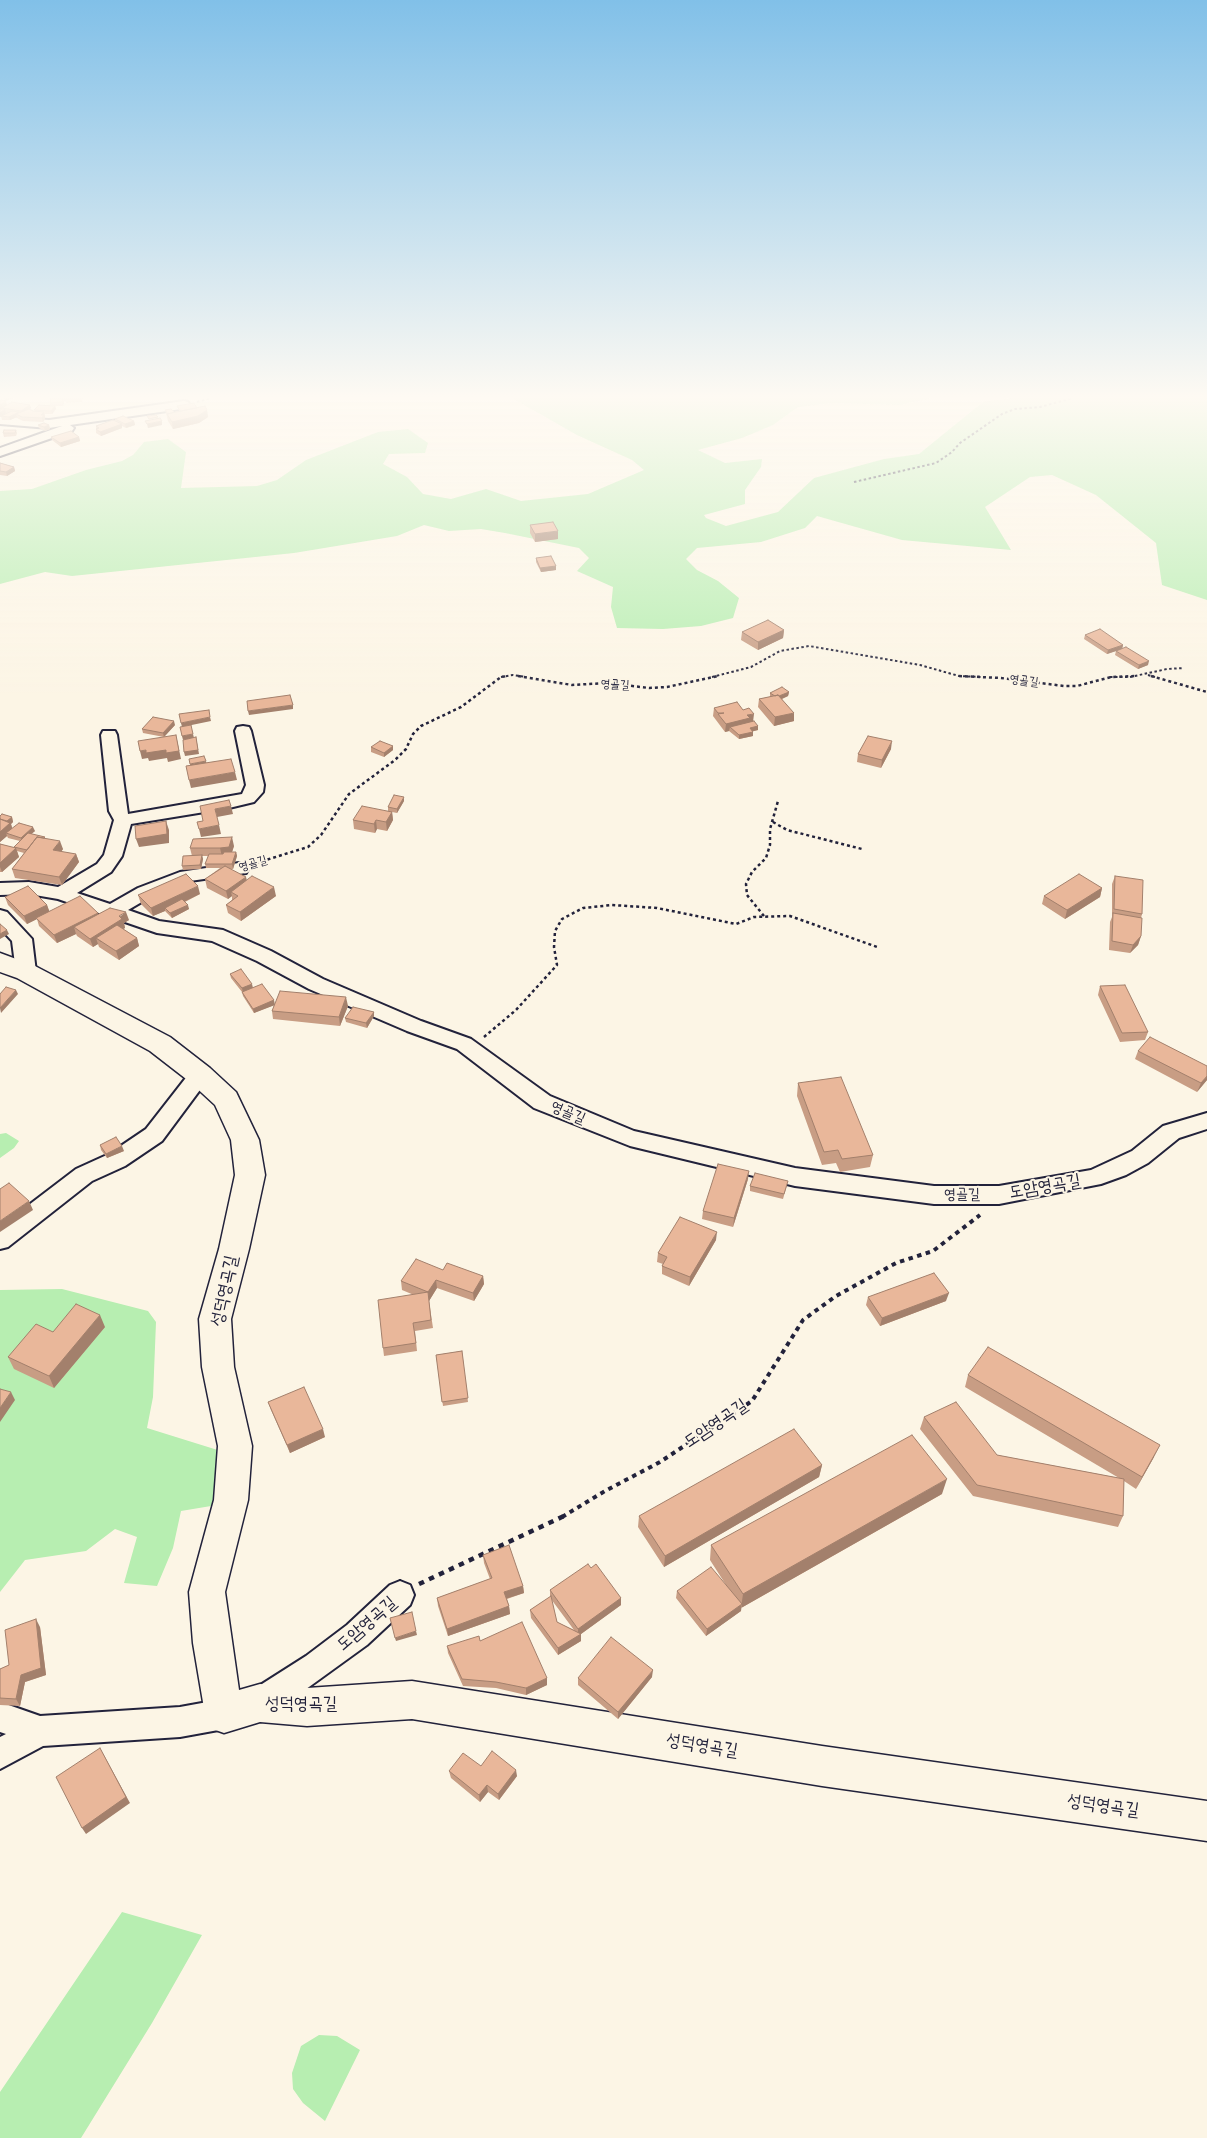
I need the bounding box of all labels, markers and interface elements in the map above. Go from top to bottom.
street label: 영골길 [1009,672,1039,690]
street label: 영골길 [600,677,630,693]
street label: 영골길 [237,853,269,875]
street label: 영골길 [548,1098,588,1128]
street label: 도암영곡길 [1007,1170,1083,1204]
street label: 영골길 [944,1186,980,1204]
street label: 성덕영곡길 [207,1253,243,1329]
street label: 도암영곡길 [680,1395,752,1453]
street label: 도암영곡길 [333,1592,401,1656]
street label: 성덕영곡길 [265,1693,337,1715]
street label: 성덕영곡길 [665,1730,739,1762]
street label: 성덕영곡길 [1066,1790,1140,1822]

